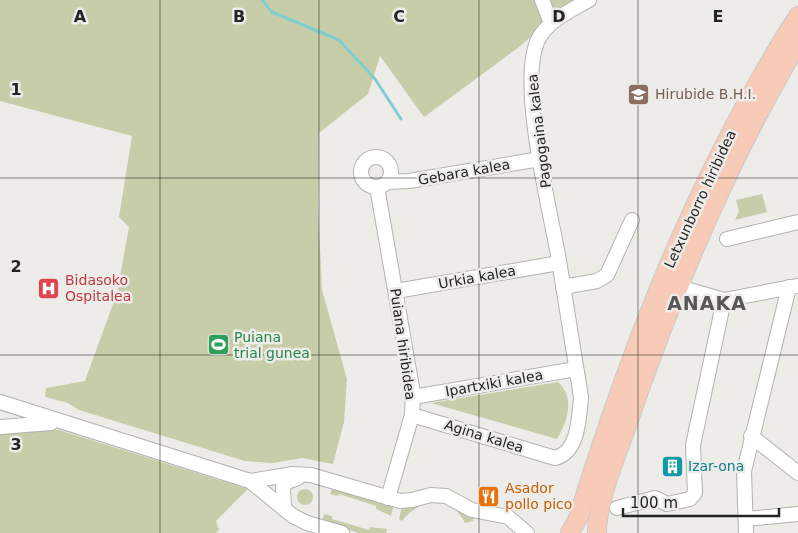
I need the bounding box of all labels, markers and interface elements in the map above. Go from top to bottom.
text: A [74,7,87,26]
text: B [233,7,245,26]
text: C [393,7,405,26]
text: D [552,7,566,26]
text: E [713,7,723,26]
street label: Pagogaina kalea [524,73,554,189]
text: 1 [10,80,22,99]
school or university icon: Hirubide B.H.I. [627,82,651,106]
place label: Hirubide B.H.I. [655,86,756,102]
street label: Letxunborro hiribidea [661,127,739,271]
street label: Gebara kalea [417,156,511,188]
text: 2 [10,257,22,276]
street label: Urkia kalea [437,262,517,292]
place label: Bidasoko Ospitalea [65,272,131,304]
hospital icon: Bidasoko Ospitalea [37,276,61,300]
street label: Puiana hiribidea [387,287,419,401]
district label: ANAKA [667,292,747,314]
place label: Puiana trial gunea [234,329,310,361]
sports icon: Puiana trial gunea [206,333,230,357]
street label: Ipartxiki kalea [444,367,544,399]
street label: Agina kalea [443,416,525,456]
text: 3 [10,435,22,454]
building icon: Izar-ona [660,454,684,478]
place label: Izar-ona [688,458,744,474]
place label: Asador pollo pico [505,480,572,512]
restaurant icon: Asador pollo pico [477,484,501,508]
scale bar [623,486,779,518]
text: 100 m [630,494,678,512]

